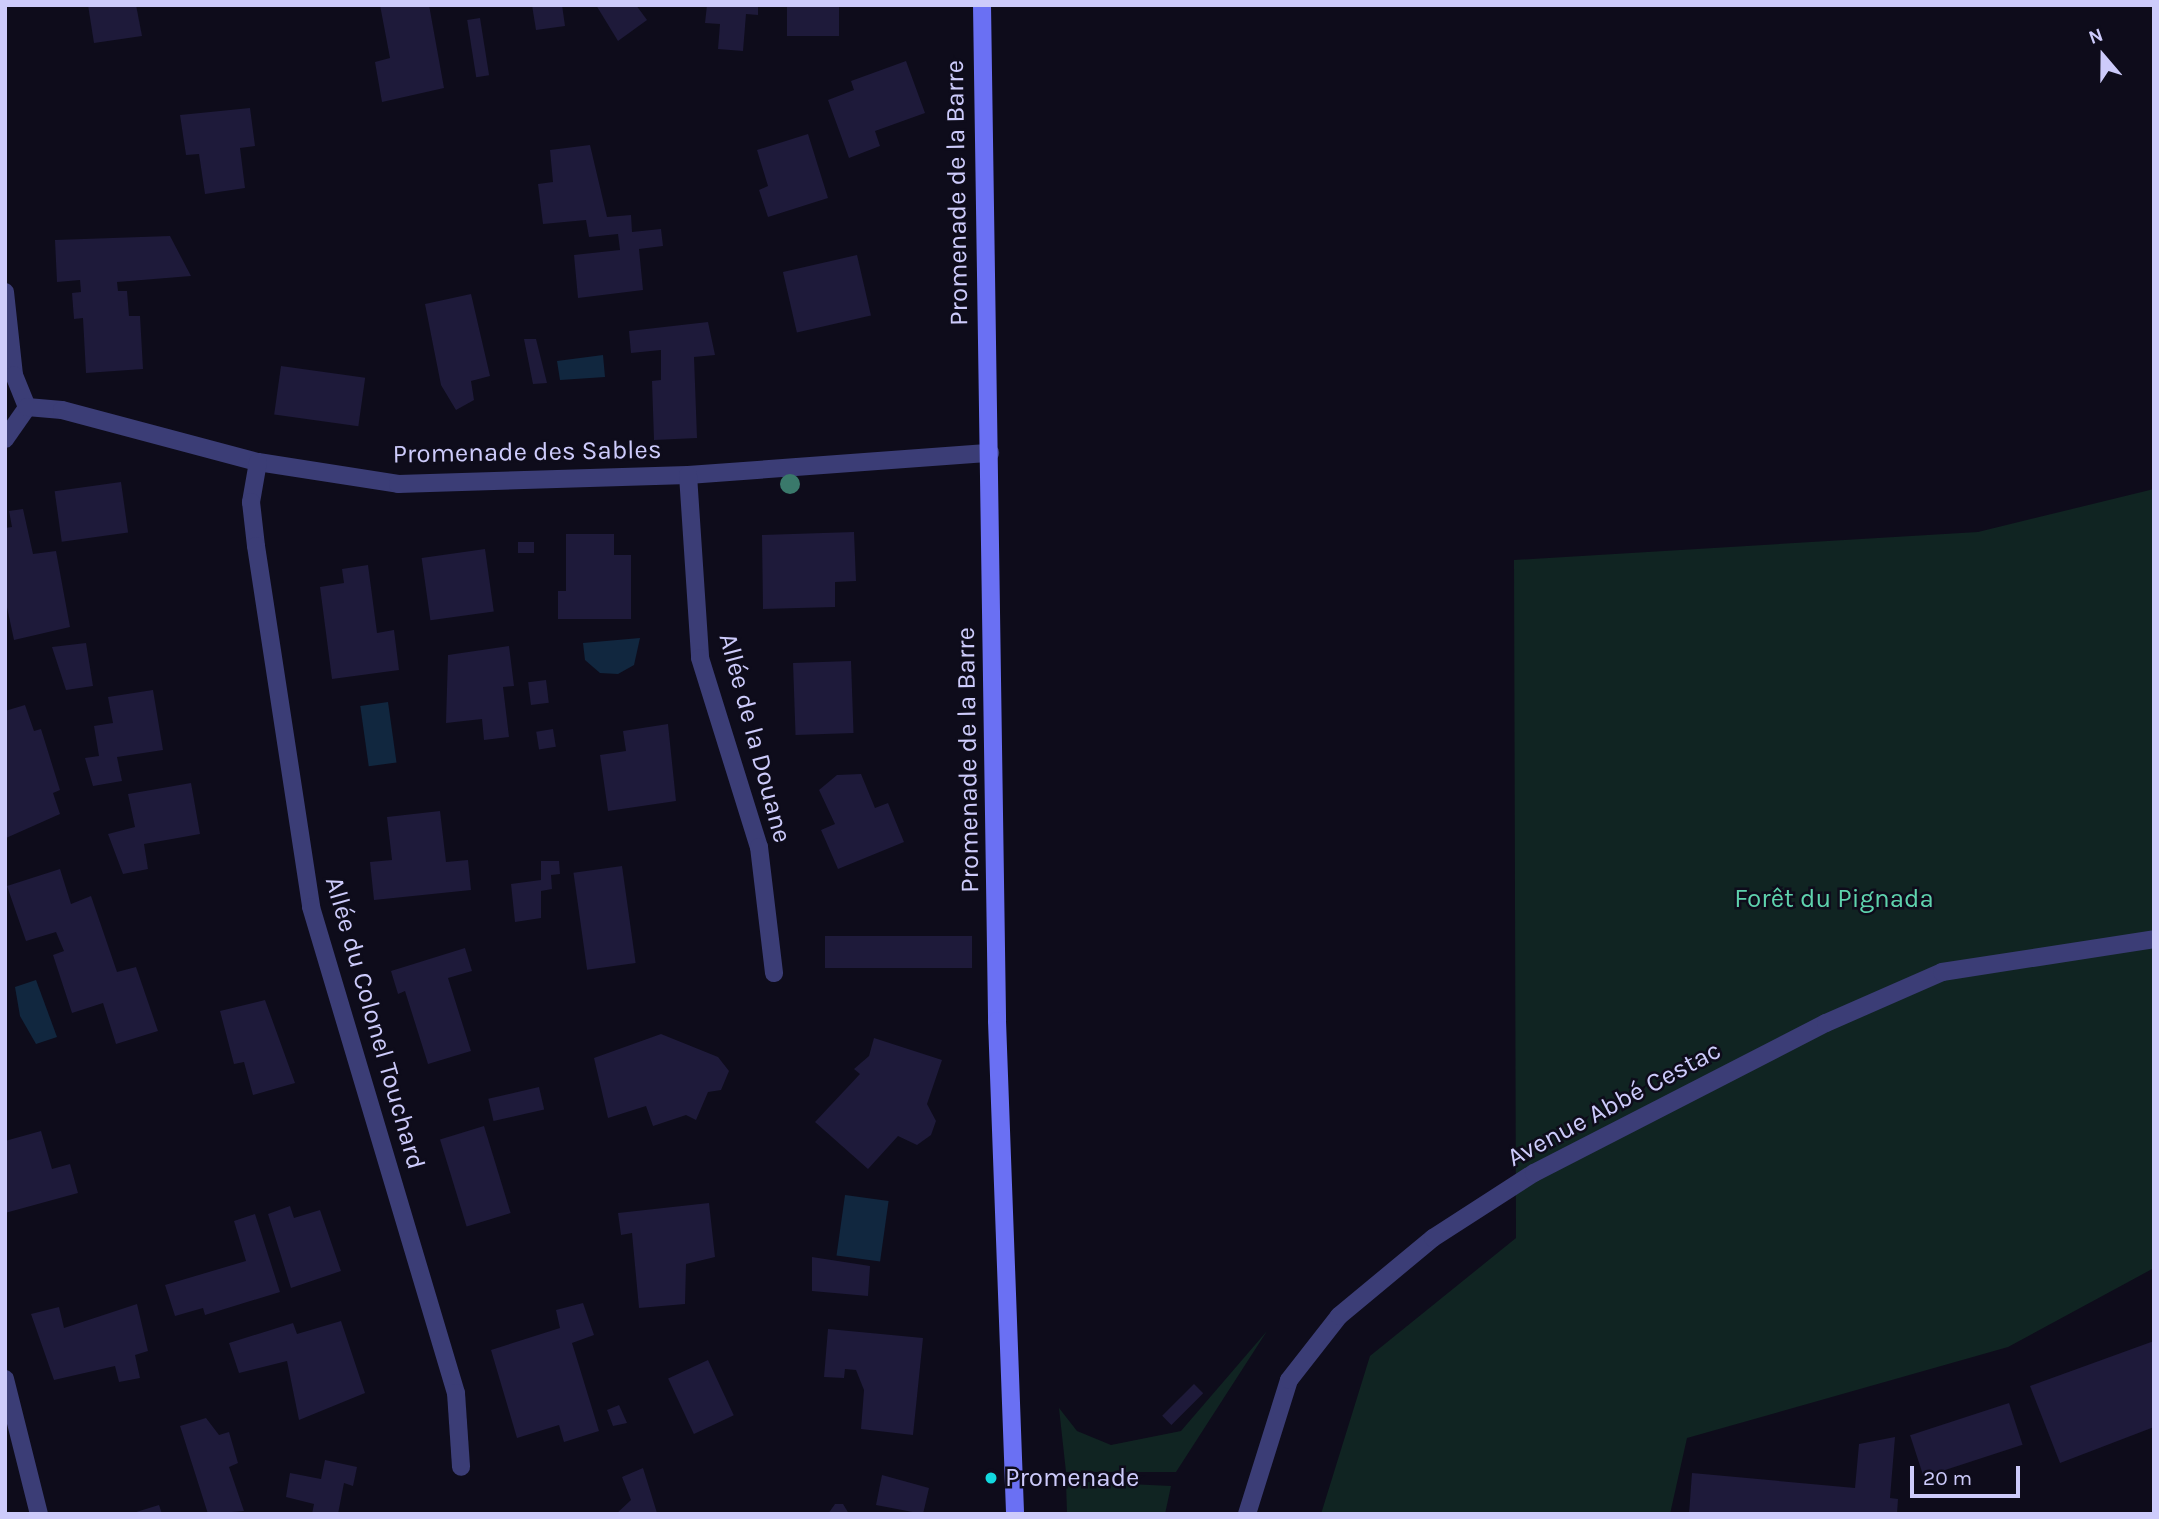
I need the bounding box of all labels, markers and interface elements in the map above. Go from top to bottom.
north arrow [2068,21,2138,91]
text: N [2086,24,2106,49]
street label: Promenade de la Barre [939,60,975,326]
street label: Promenade des Sables [392,434,662,470]
street label: Promenade de la Barre [950,627,986,893]
street label: Allée de la Douane [712,630,798,846]
street label: Allée du Colonel Touchard [318,873,432,1173]
park label: Forêt du Pignada [1734,883,1934,915]
street label: Avenue Abbé Cestac [1502,1034,1726,1174]
scale bar [1914,1452,2024,1496]
place label: Promenade [1005,1462,1139,1494]
text: 20 m [1923,1466,1972,1490]
marker: Promenade [983,1470,999,1486]

